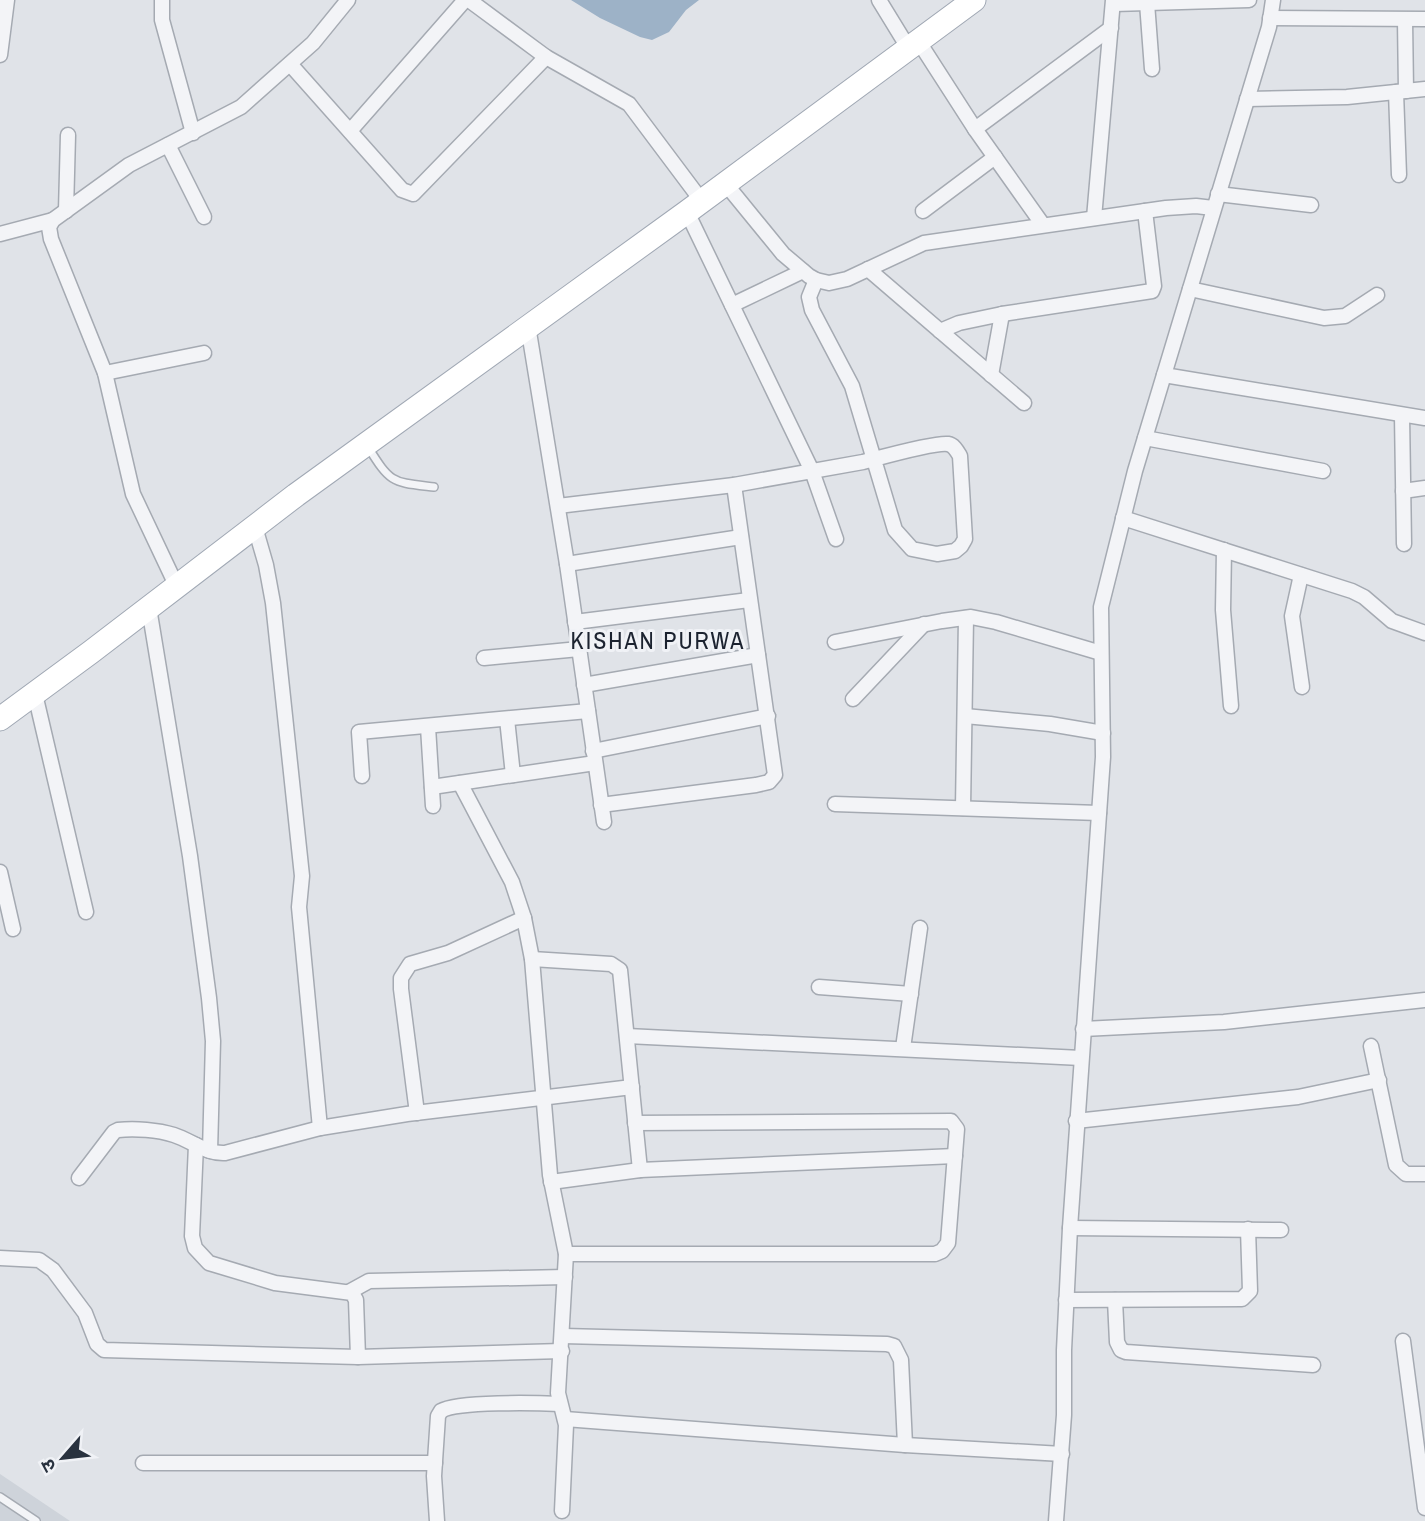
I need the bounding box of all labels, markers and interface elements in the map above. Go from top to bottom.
district label: KISHAN PURWA [571,624,745,656]
north arrow [28,1423,98,1493]
text: उ [33,1454,62,1477]

